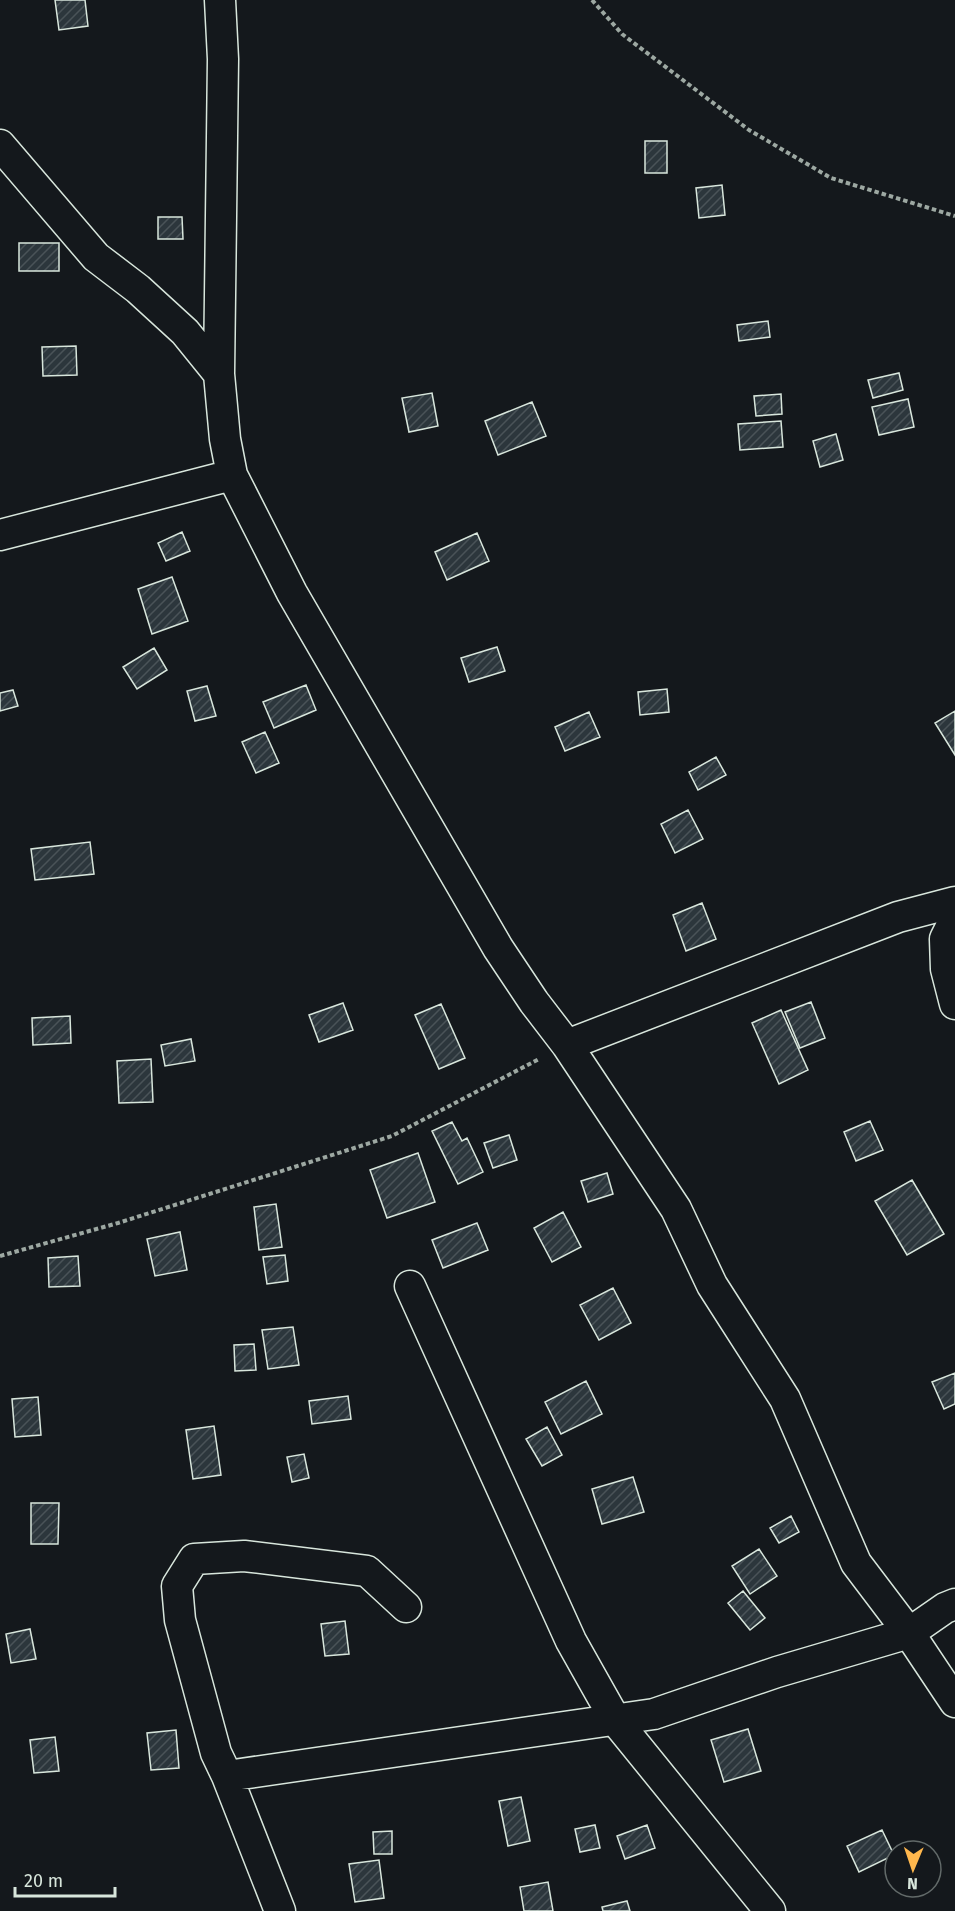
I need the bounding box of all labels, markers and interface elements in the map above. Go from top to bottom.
north arrow [883,1839,943,1899]
scale bar [15,1860,116,1898]
text: 20 m [24,1870,63,1892]
text: N [907,1874,918,1893]

